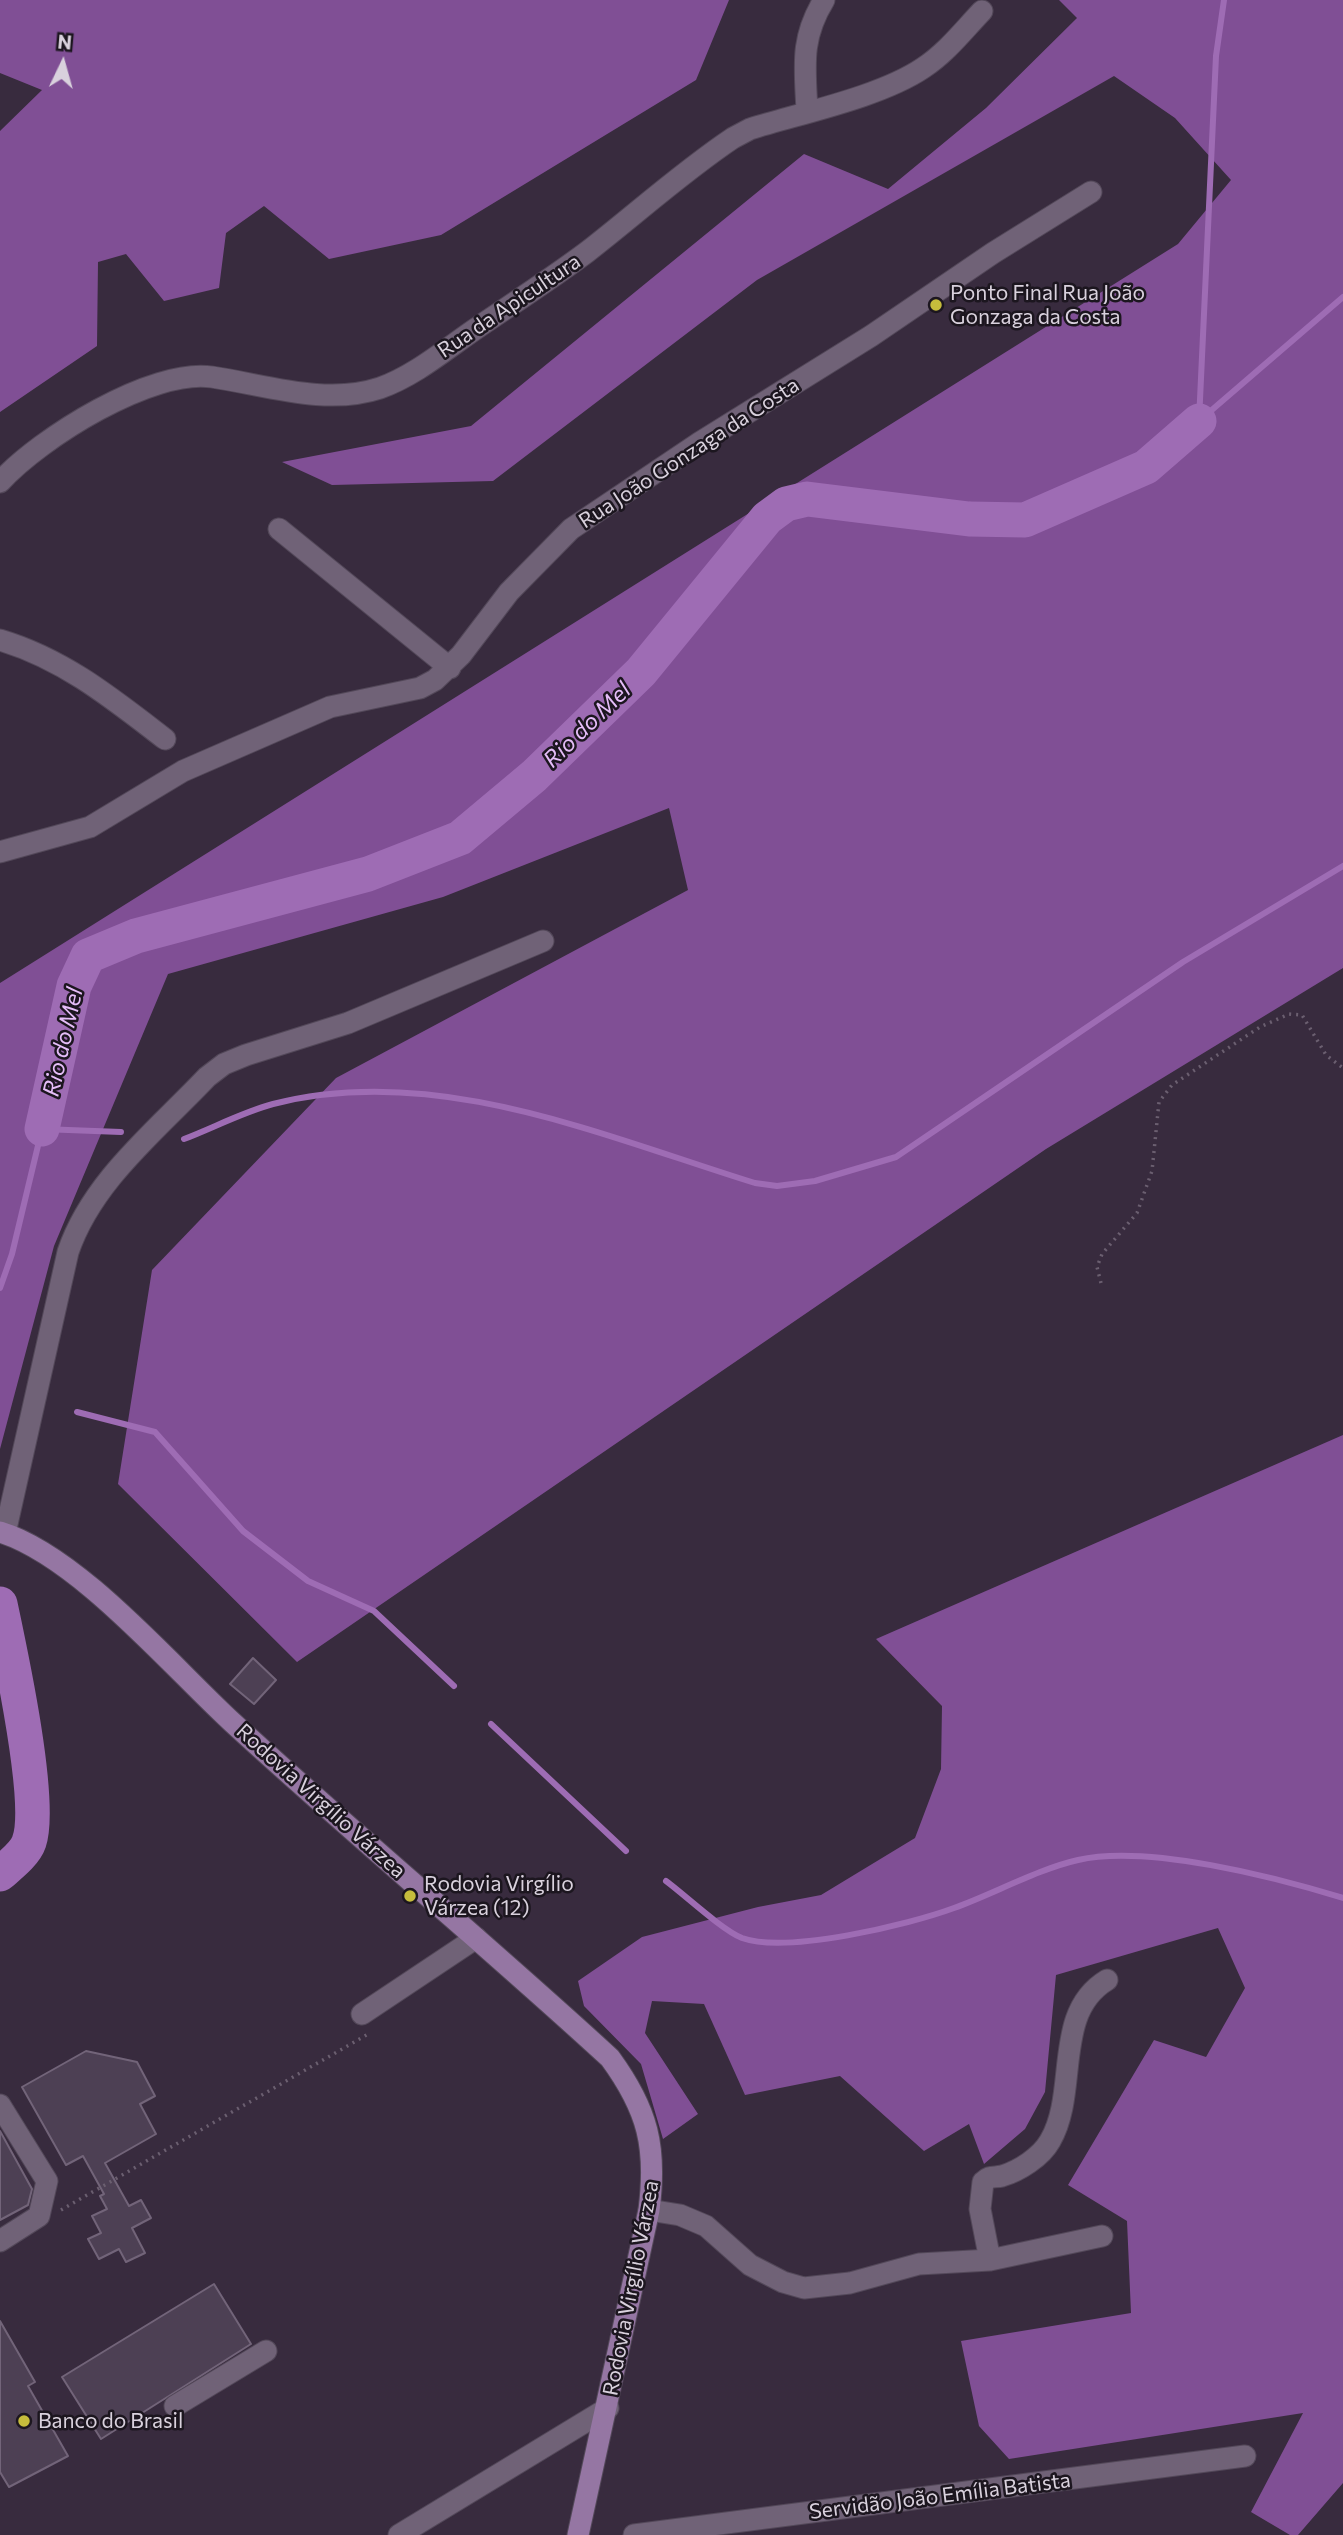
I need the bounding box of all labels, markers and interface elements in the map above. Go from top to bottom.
north arrow [28,28,98,98]
text: N [57,30,73,54]
street label: Rua da Apicultura [433,249,585,363]
place label: Ponto Final Rua João Gonzaga da Costa [950,280,1145,330]
marker: Ponto Final Rua João Gonzaga da Costa [928,297,944,313]
street label: Rua João Gonzaga da Costa [574,372,804,534]
water label: Rio do Mel [538,677,636,773]
water label: Rio do Mel [37,985,89,1099]
street label: Rodovia Virgílio Várzea [231,1718,411,1884]
place label: Rodovia Virgílio Várzea (12) [424,1871,574,1921]
marker: Rodovia Virgílio Várzea (12) [402,1888,418,1904]
street label: Rodovia Virgílio Várzea [598,2178,664,2398]
place label: Banco do Brasil [38,2408,183,2434]
marker: Banco do Brasil [16,2413,32,2429]
street label: Servidão João Emília Batista [808,2467,1072,2525]

